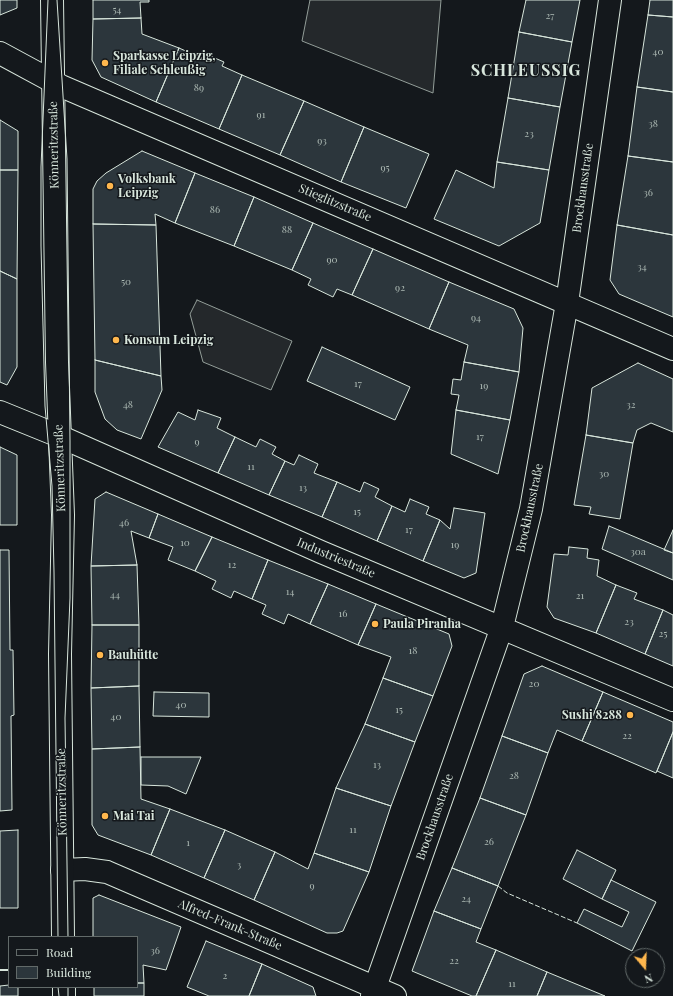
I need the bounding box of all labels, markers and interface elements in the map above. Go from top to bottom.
house number: 54 [112,4,122,16]
house number: 27 [546,10,554,22]
house number: 40 [653,46,663,58]
place label: Sparkasse Leipzig, Filiale Schleußig [113,49,216,77]
marker: Sparkasse Leipzig, Filiale Schleußig [100,58,110,68]
district label: SCHLEUSSIG [471,61,581,81]
house number: 89 [194,82,204,94]
street label: Könneritzstraße [46,101,62,189]
house number: 91 [257,109,265,121]
house number: 38 [648,118,658,130]
house number: 23 [524,128,534,140]
house number: 93 [317,135,327,147]
street label: Brockhausstraße [570,142,596,234]
house number: 95 [380,162,390,174]
place label: Volksbank Leipzig [118,172,176,200]
marker: Volksbank Leipzig [105,181,115,191]
street label: Stieglitzstraße [296,181,374,225]
house number: 36 [643,187,653,199]
house number: 86 [210,204,220,216]
house number: 88 [282,224,292,236]
house number: 90 [326,254,338,266]
house number: 34 [637,261,647,273]
house number: 50 [121,276,131,288]
house number: 92 [395,282,405,294]
house number: 94 [471,312,481,324]
place label: Konsum Leipzig [124,333,213,347]
marker: Konsum Leipzig [111,335,121,345]
house number: 17 [354,378,362,390]
house number: 19 [480,380,488,392]
house number: 48 [123,399,133,411]
house number: 32 [626,399,636,411]
street label: Könneritzstraße [51,424,69,512]
house number: 17 [476,431,484,443]
house number: 9 [194,436,200,448]
house number: 11 [247,461,255,473]
street label: Brockhausstraße [514,462,546,554]
house number: 30 [599,468,609,480]
house number: 13 [299,482,307,494]
house number: 15 [353,506,361,518]
house number: 46 [119,517,129,529]
house number: 17 [405,524,413,536]
street label: Industriestraße [295,535,377,581]
house number: 10 [180,537,190,549]
house number: 19 [451,539,459,551]
house number: 30a [630,546,646,558]
house number: 12 [228,559,236,571]
house number: 14 [286,586,294,598]
house number: 44 [110,589,120,601]
house number: 21 [576,590,584,602]
house number: 16 [339,608,347,620]
house number: 23 [624,616,634,628]
place label: Paula Piranha [383,617,461,631]
marker: Paula Piranha [370,619,380,629]
house number: 25 [659,628,667,640]
house number: 18 [409,645,417,657]
place label: Bauhütte [108,648,158,662]
marker: Bauhütte [95,650,105,660]
house number: 20 [529,678,539,690]
house number: 40 [176,699,186,711]
house number: 15 [395,704,403,716]
place label: Sushi 8288 [562,708,622,722]
marker: Sushi 8288 [625,710,635,720]
house number: 40 [111,711,121,723]
house number: 22 [622,730,632,742]
street label: Könneritzstraße [54,748,70,836]
house number: 13 [373,759,381,771]
house number: 28 [509,770,519,782]
street label: Brockhausstraße [413,772,457,862]
place label: Mai Tai [113,809,155,823]
marker: Mai Tai [100,811,110,821]
house number: 11 [349,824,357,836]
house number: 26 [484,836,494,848]
house number: 1 [186,837,190,849]
house number: 3 [237,859,241,871]
house number: 9 [309,880,315,892]
house number: 24 [461,893,471,905]
street label: Alfred-Frank-Straße [176,897,284,953]
legend [8,936,138,988]
text: Road [46,944,73,960]
house number: 36 [150,945,160,957]
north arrow [625,948,665,988]
house number: 22 [449,955,459,967]
text: Building [46,964,91,980]
house number: 2 [223,970,227,982]
text: N [643,970,655,987]
house number: 11 [508,978,516,990]

